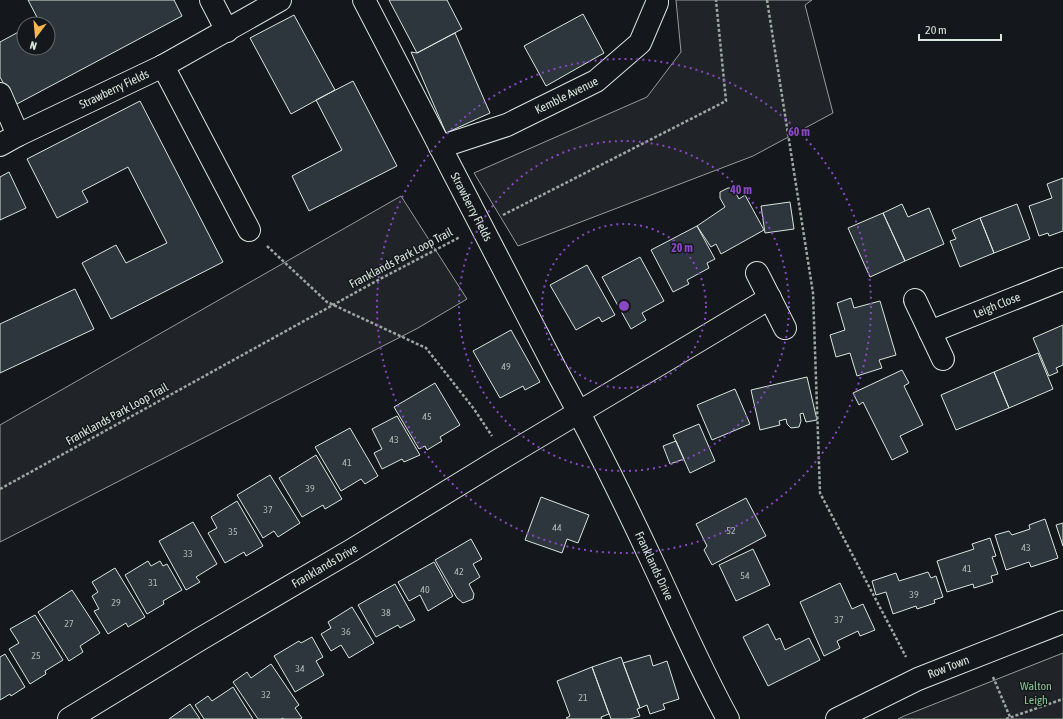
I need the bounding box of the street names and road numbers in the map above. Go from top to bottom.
street label: Strawberry Fields [77,67,151,112]
street label: Kemble Avenue [533,74,601,117]
street label: Strawberry Fields [448,170,495,244]
street label: Franklands Park Loop Trail [347,224,456,291]
street label: Leigh Close [971,290,1022,321]
street label: Franklands Park Loop Trail [63,380,171,448]
street label: Franklands Drive [632,529,676,602]
street label: Franklands Drive [289,541,360,591]
street label: Row Town [926,653,971,682]

